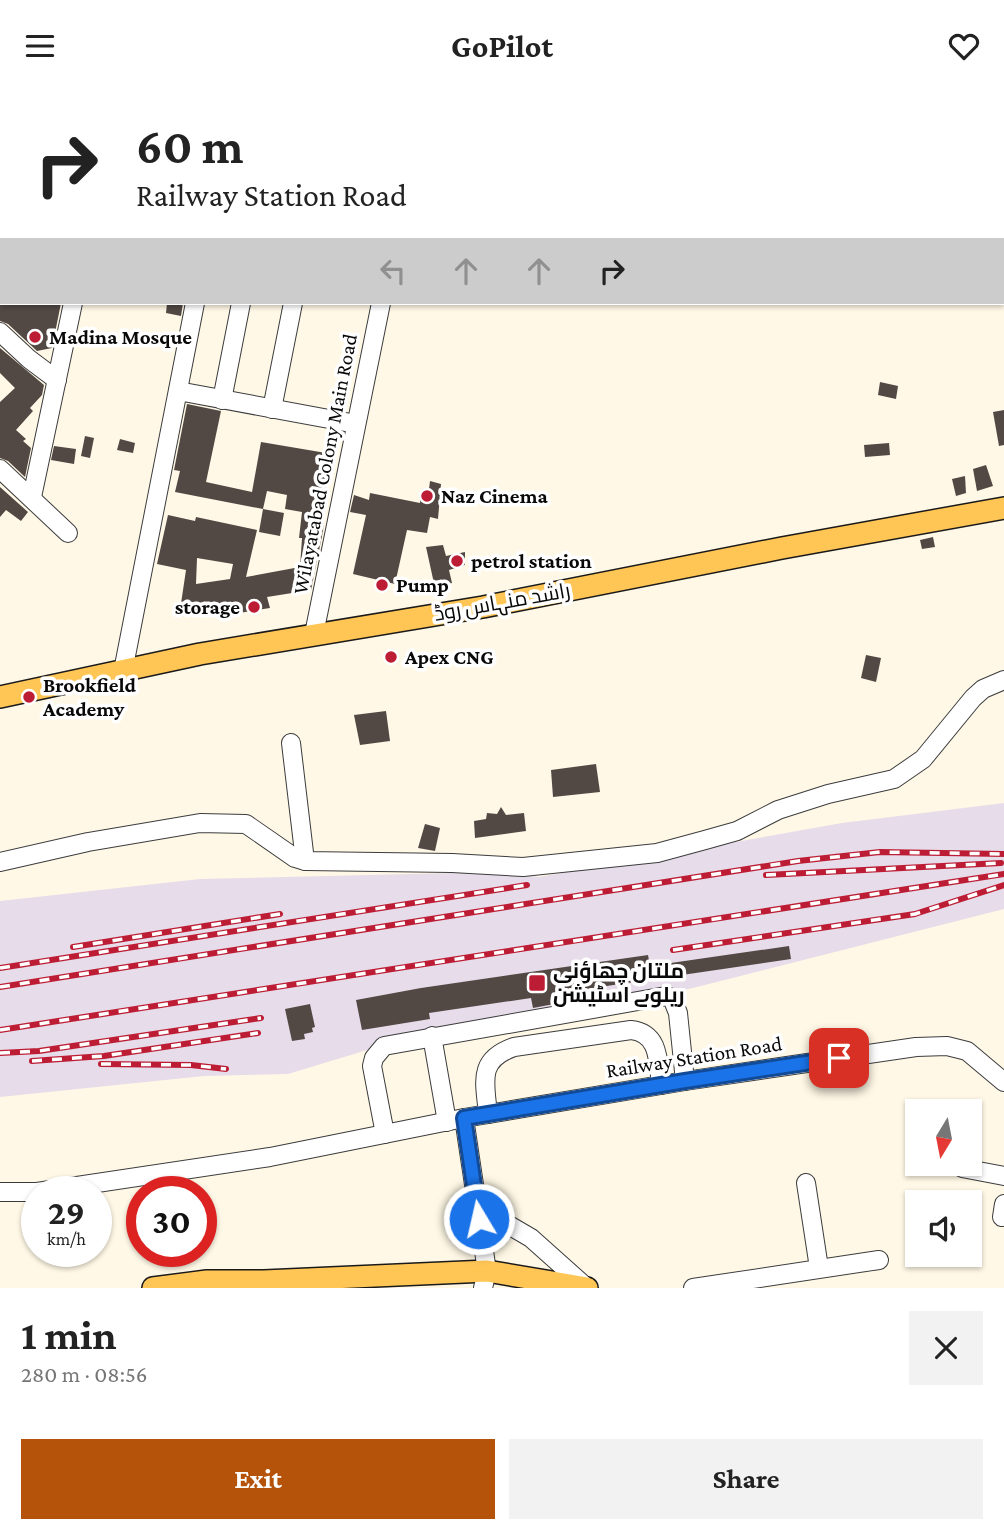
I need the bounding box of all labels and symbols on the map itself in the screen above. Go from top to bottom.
place label: Madina Mosque [49,325,192,349]
marker: Madina Mosque [27,329,43,345]
street label: Wilayatabad Colony Main Road [288,332,362,596]
place label: Naz Cinema [441,484,548,508]
marker: Naz Cinema [419,488,435,504]
place label: petrol station [471,549,592,573]
marker: petrol station [449,553,465,569]
place label: Pump [396,573,449,597]
marker: Pump [374,577,390,593]
street label: راشد منہاس روڈ [432,578,572,628]
place label: storage [175,595,240,619]
marker: storage [246,599,262,615]
place label: Apex CNG [404,645,494,669]
marker: Apex CNG [383,649,399,665]
place label: Brookfield Academy [42,673,137,721]
marker: Brookfield Academy [21,689,37,705]
place label: ملتان چھاؤنی ریلوے اسٹیشن [553,959,685,1008]
marker: ملتان چھاؤنی ریلوے اسٹیشن [527,973,547,993]
pin [809,1028,869,1088]
street label: Railway Station Road [604,1031,784,1083]
north arrow [905,1099,982,1176]
speed limit sign: 30 [126,1176,217,1267]
position arrow [442,1182,516,1256]

